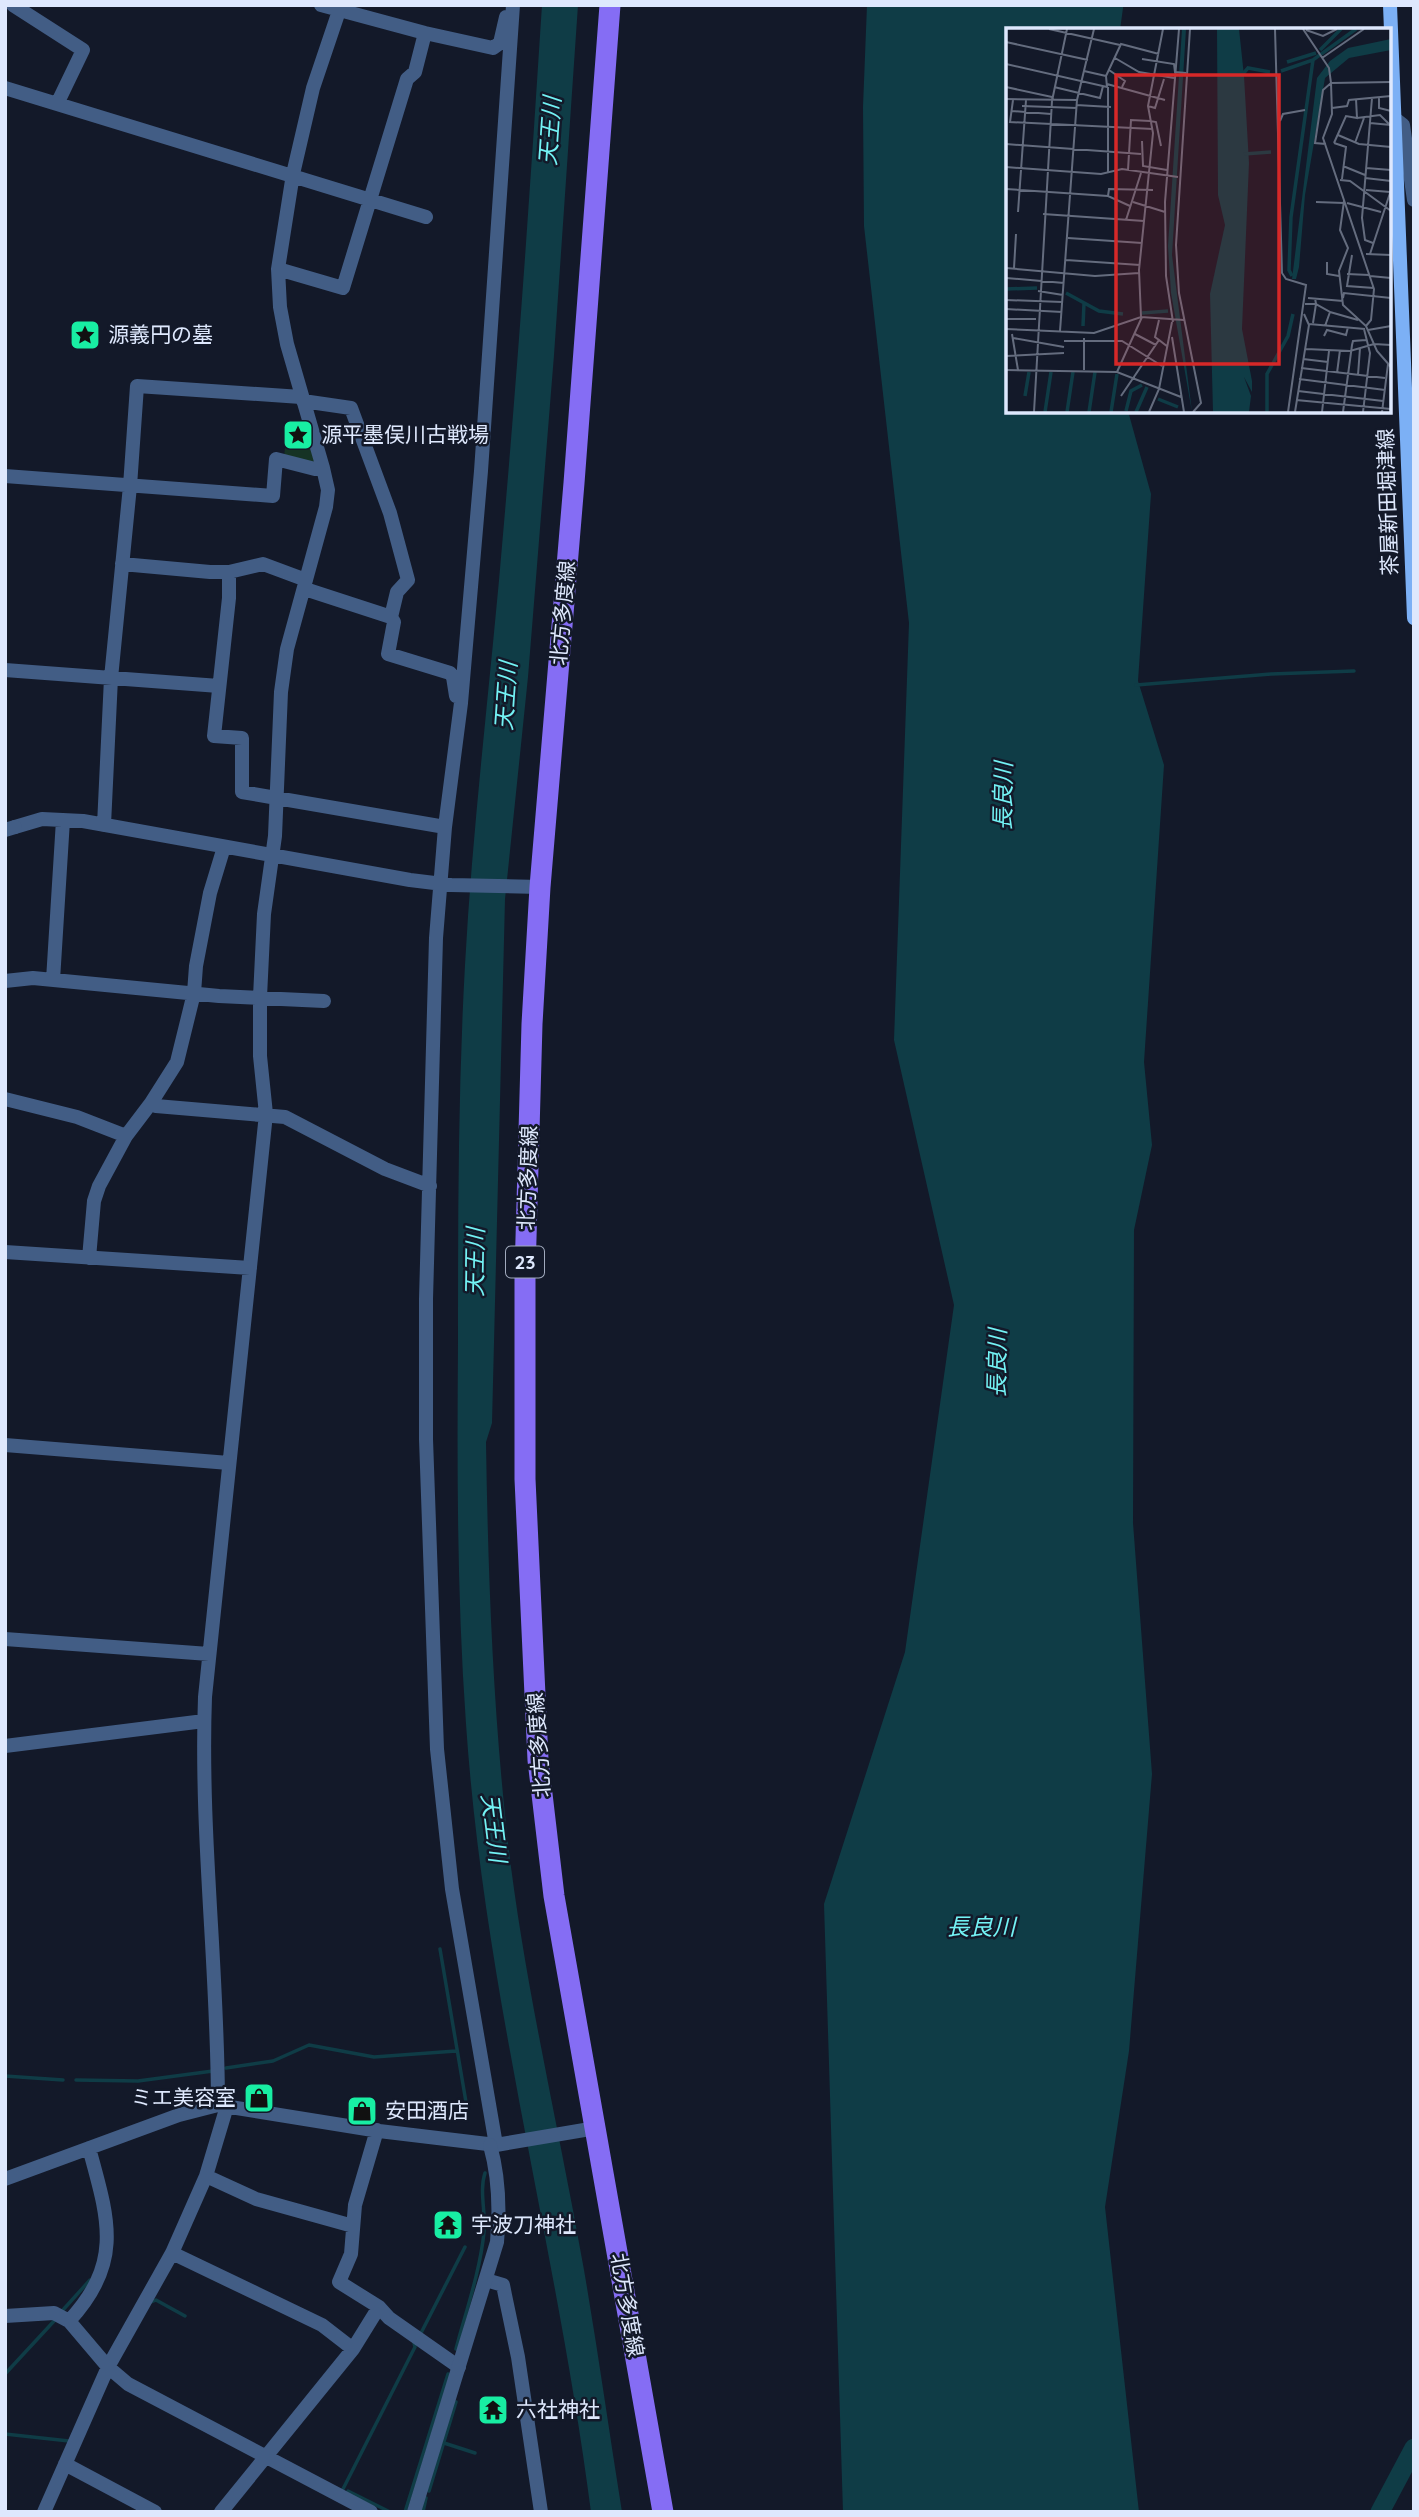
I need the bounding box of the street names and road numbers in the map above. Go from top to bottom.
street label: 茶屋新田堀津線 [1371,428,1403,576]
street label: 北方多度線 [544,559,580,666]
street label: 北方多度線 [512,1125,542,1231]
road number: 23 [506,1246,544,1278]
street label: 北方多度線 [521,1692,555,1798]
street label: 北方多度線 [606,2251,650,2359]

